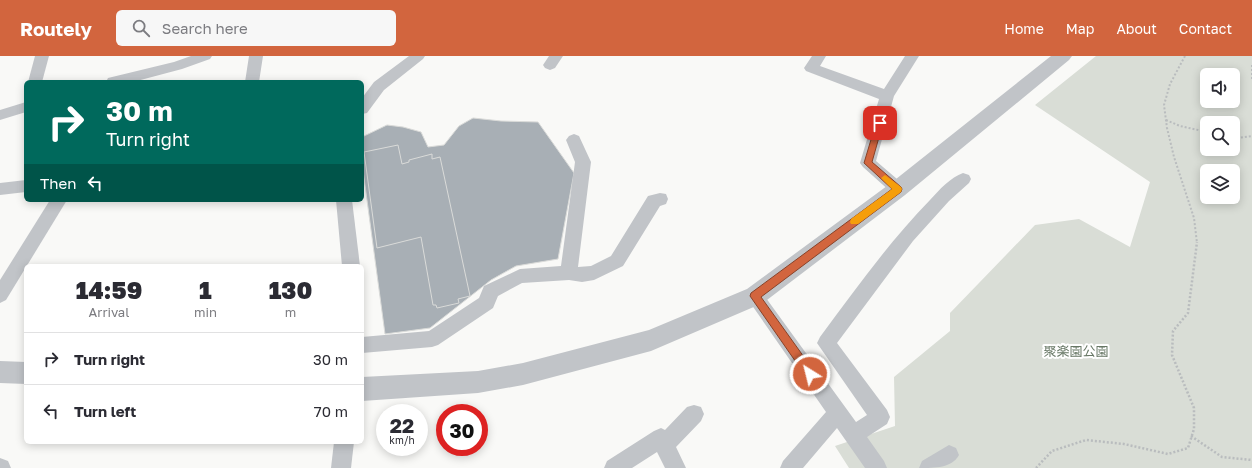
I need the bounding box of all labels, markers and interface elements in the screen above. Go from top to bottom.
search box [116,10,396,46]
text: Routely [20,17,92,40]
icon: search [130,17,152,39]
text: Search here [162,19,248,37]
text: Home [1004,20,1044,37]
text: Map [1066,20,1094,37]
text: About [1116,20,1157,37]
text: Contact [1179,20,1232,37]
map controls [1200,68,1240,204]
button: sound [1200,68,1240,108]
text: 30 m [106,94,173,127]
icon: right [40,96,92,148]
pin [863,106,897,140]
icon: arrive [869,112,891,134]
button: search [1200,116,1240,156]
text: Turn right [106,128,190,150]
button: layers [1200,164,1240,204]
icon: left [84,172,106,194]
text: Then [40,174,76,192]
text: 14:59 [76,275,142,304]
text: 1 [199,275,212,304]
text: 130 [269,275,312,304]
text: Arrival [89,304,129,320]
text: min [194,304,217,320]
text: m [285,304,296,320]
park label: 聚楽園公園 [1043,343,1109,359]
icon: right [40,348,62,370]
text: Turn right [74,350,145,368]
text: 30 m [313,350,348,368]
position arrow [789,353,831,395]
icon: left [40,400,62,422]
text: Turn left [74,402,136,420]
text: 70 m [314,402,348,420]
speed limit sign: 30 [436,404,488,456]
text: 22 [390,413,414,437]
text: km/h [389,434,415,446]

